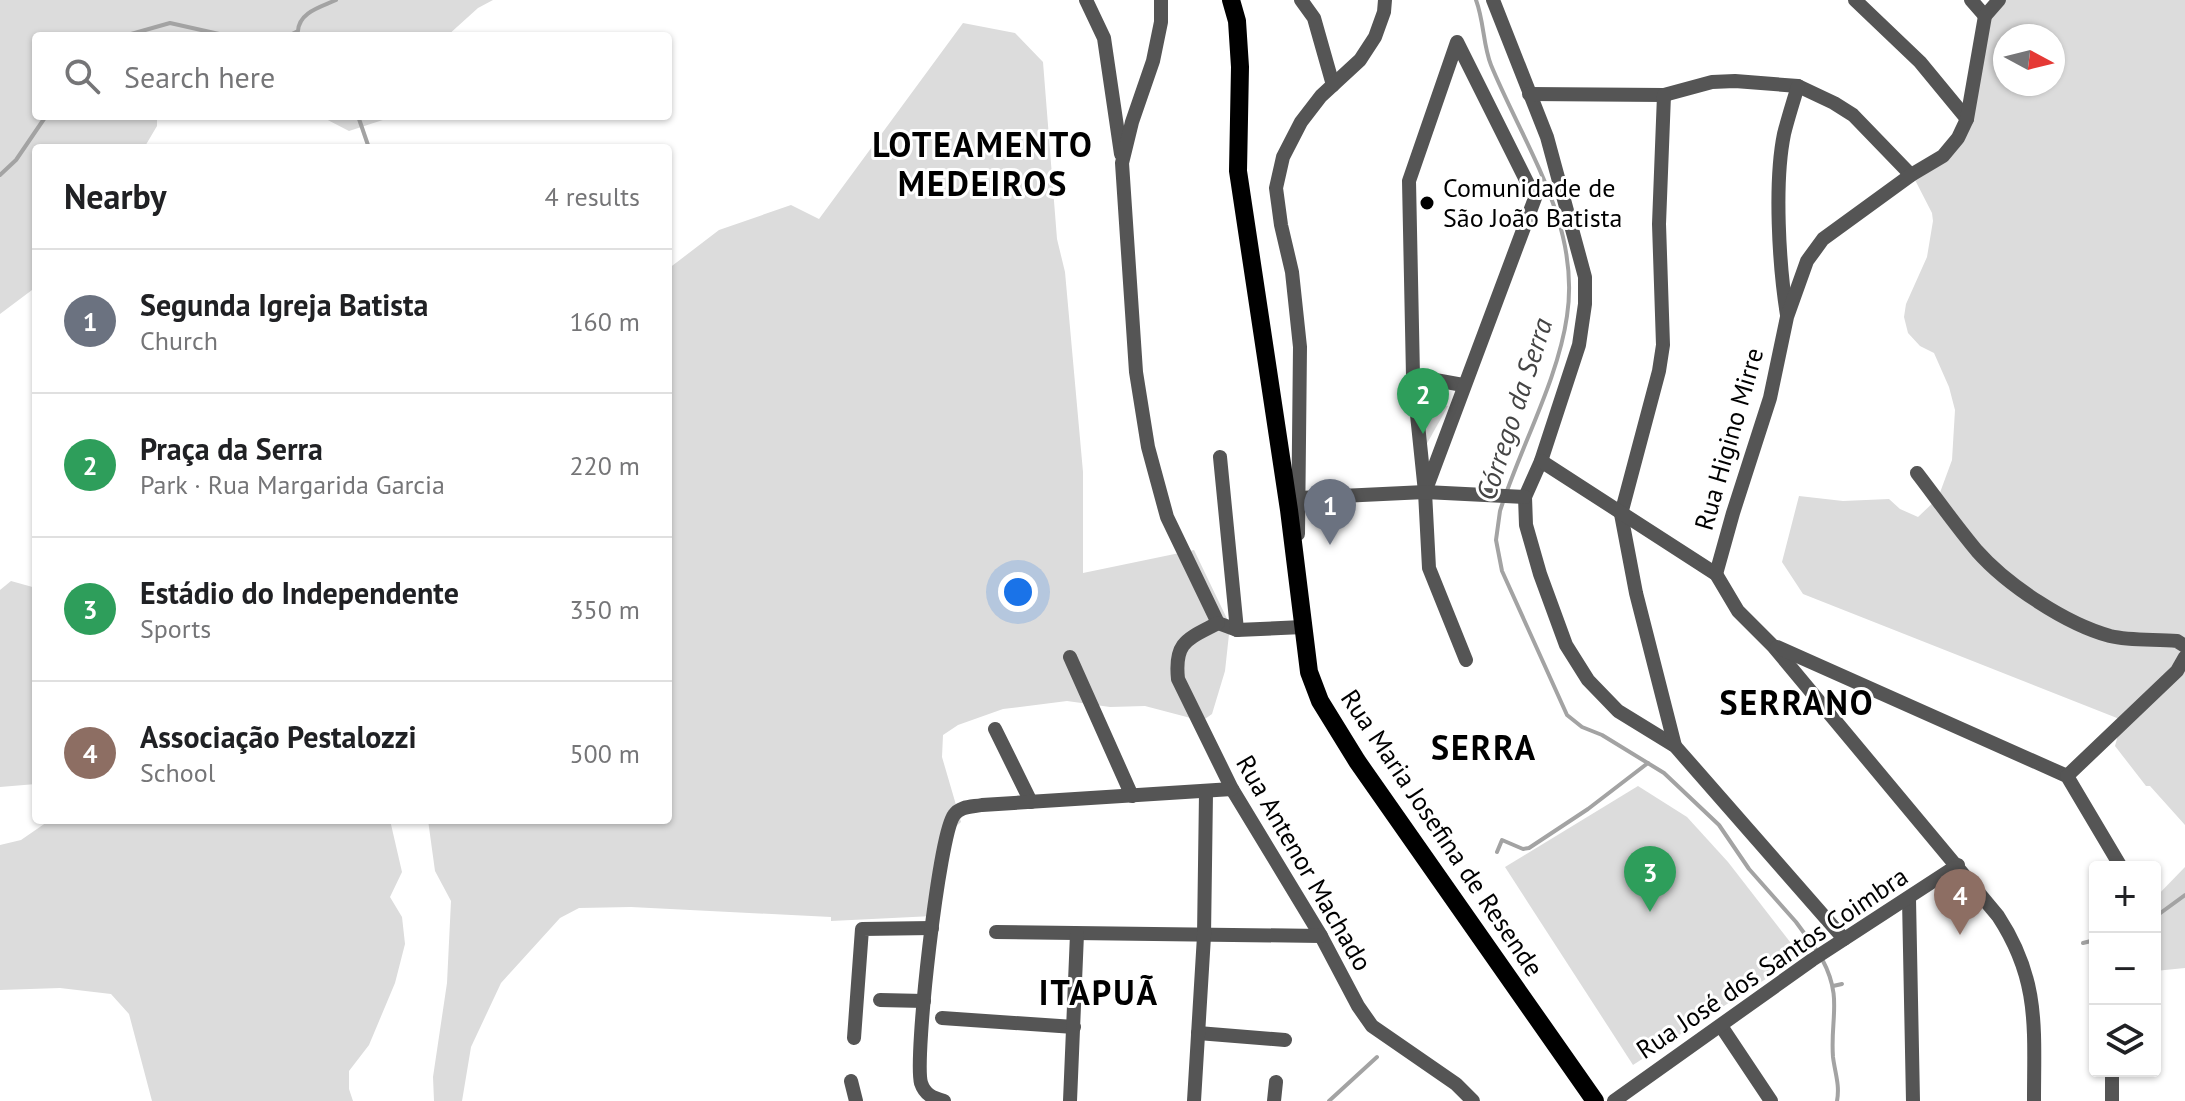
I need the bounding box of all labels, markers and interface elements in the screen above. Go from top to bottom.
north arrow [1993,24,2065,96]
search box [32,32,672,120]
icon: search [60,54,104,98]
text: Search here [124,57,275,96]
district label: LOTEAMENTO MEDEIROS [872,122,1094,205]
place label: Comunidade de São João Batista [1443,171,1622,234]
text: Nearby [64,174,166,218]
text: 4 results [545,180,640,213]
marker: Comunidade de São João Batista [1418,194,1436,212]
text: Segunda Igreja Batista [140,285,428,324]
text: 1 [83,305,97,338]
text: 160 m [569,305,640,338]
water label: Córrego da Serra [1467,313,1560,505]
text: Church [140,324,218,357]
street label: Rua Higino Mirre [1687,344,1770,534]
pin: 2 [1397,368,1449,434]
text: Praça da Serra [140,429,323,468]
text: 2 [83,449,97,482]
text: 220 m [569,449,640,482]
text: Park · Rua Margarida Garcia [140,468,445,501]
pin: 1 [1304,479,1356,545]
your location [998,572,1038,612]
text: Estádio do Independente [140,573,459,612]
text: 3 [83,593,97,626]
text: 350 m [569,593,640,626]
text: Sports [140,612,211,645]
district label: SERRANO [1719,680,1875,724]
street label: Rua Maria Josefina de Resende [1334,683,1551,983]
text: Associação Pestalozzi [140,717,417,756]
district label: SERRA [1431,725,1537,769]
text: 4 [83,737,97,770]
text: 500 m [569,737,640,770]
street label: Rua Antenor Machado [1229,749,1380,976]
text: School [140,756,215,789]
pin: 3 [1624,846,1676,912]
street label: Rua José dos Santos Coimbra [1630,859,1914,1066]
map controls [2089,861,2161,1077]
button: + [2089,861,2161,933]
pin: 4 [1934,869,1986,935]
button: − [2089,933,2161,1005]
district label: ITAPUÃ [1039,970,1159,1014]
button: layers [2089,1005,2161,1077]

